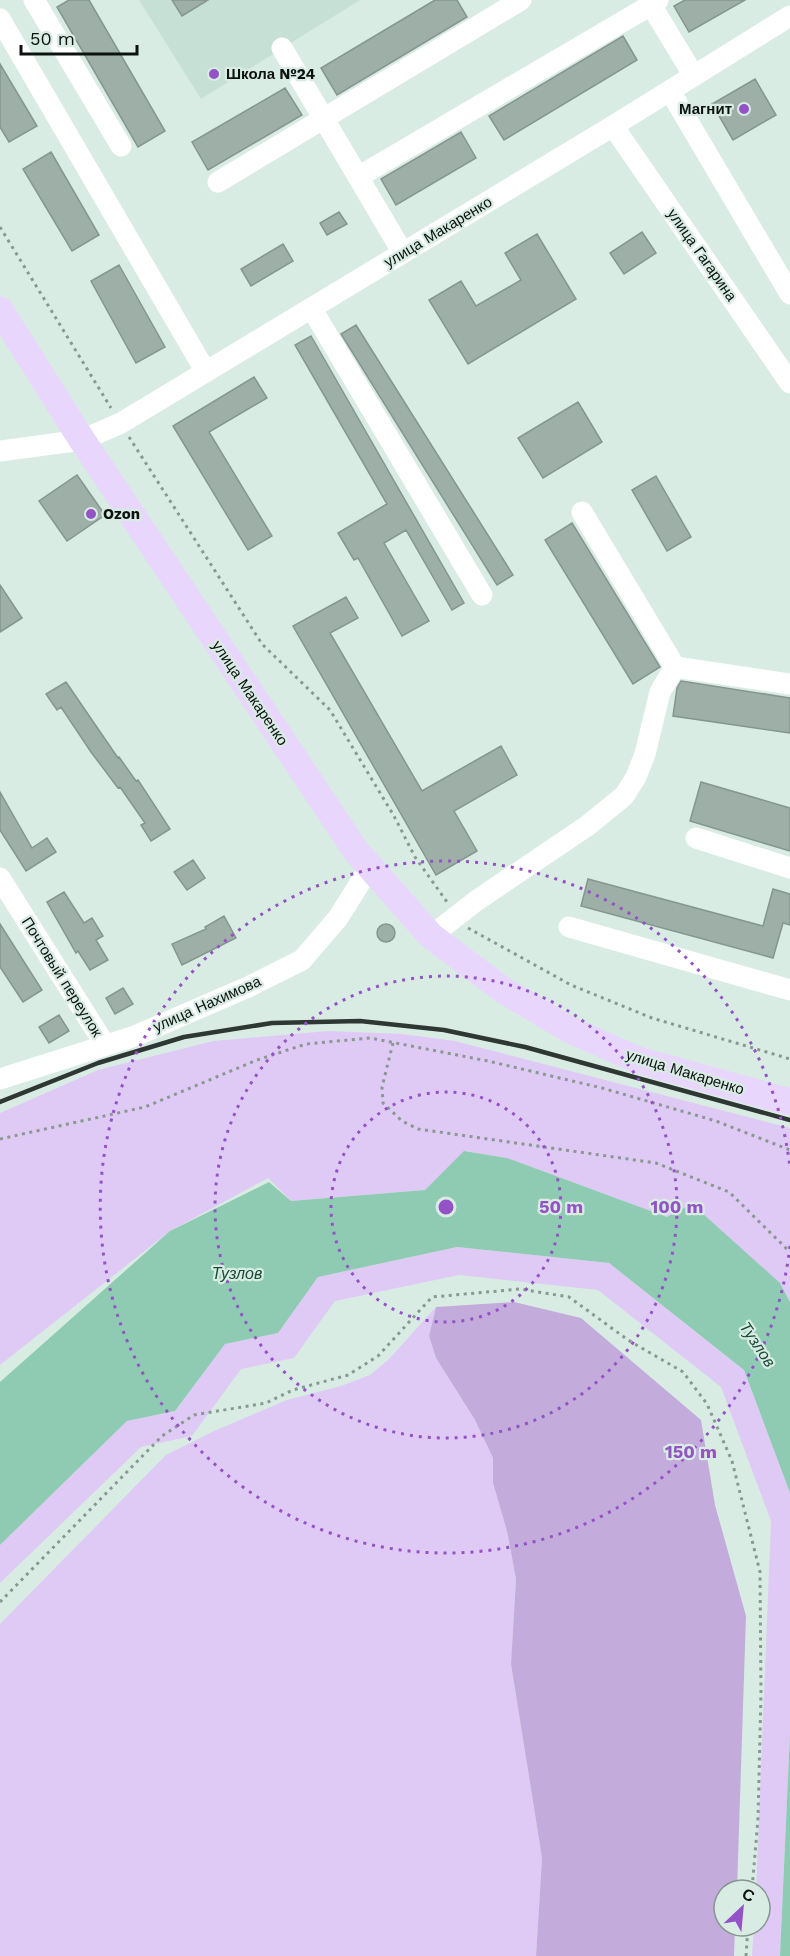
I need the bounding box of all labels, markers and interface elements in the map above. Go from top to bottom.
scale bar [21,18,136,56]
text: 50 m [30,28,75,49]
place label: Школа №24 [226,65,316,83]
marker: Школа №24 [207,67,221,81]
place label: Магнит [679,100,732,118]
marker: Магнит [737,102,751,116]
street label: улица Макаренко [381,193,495,271]
street label: улица Гагарина [663,205,741,305]
place label: Ozon [103,505,140,523]
marker: Ozon [84,507,98,521]
street label: улица Макаренко [208,637,292,749]
street label: Почтовый переулок [18,914,106,1041]
street label: улица Нахимова [150,972,264,1036]
street label: улица Макаренко [624,1045,746,1099]
text: 50 m [539,1196,583,1217]
text: 100 m [650,1196,704,1217]
centre of rings [436,1197,456,1217]
water label: Тузлов [212,1264,262,1283]
water label: Тузлов [736,1318,780,1371]
text: 150 m [665,1441,717,1462]
north arrow [712,1878,772,1938]
text: С [739,1884,758,1906]

